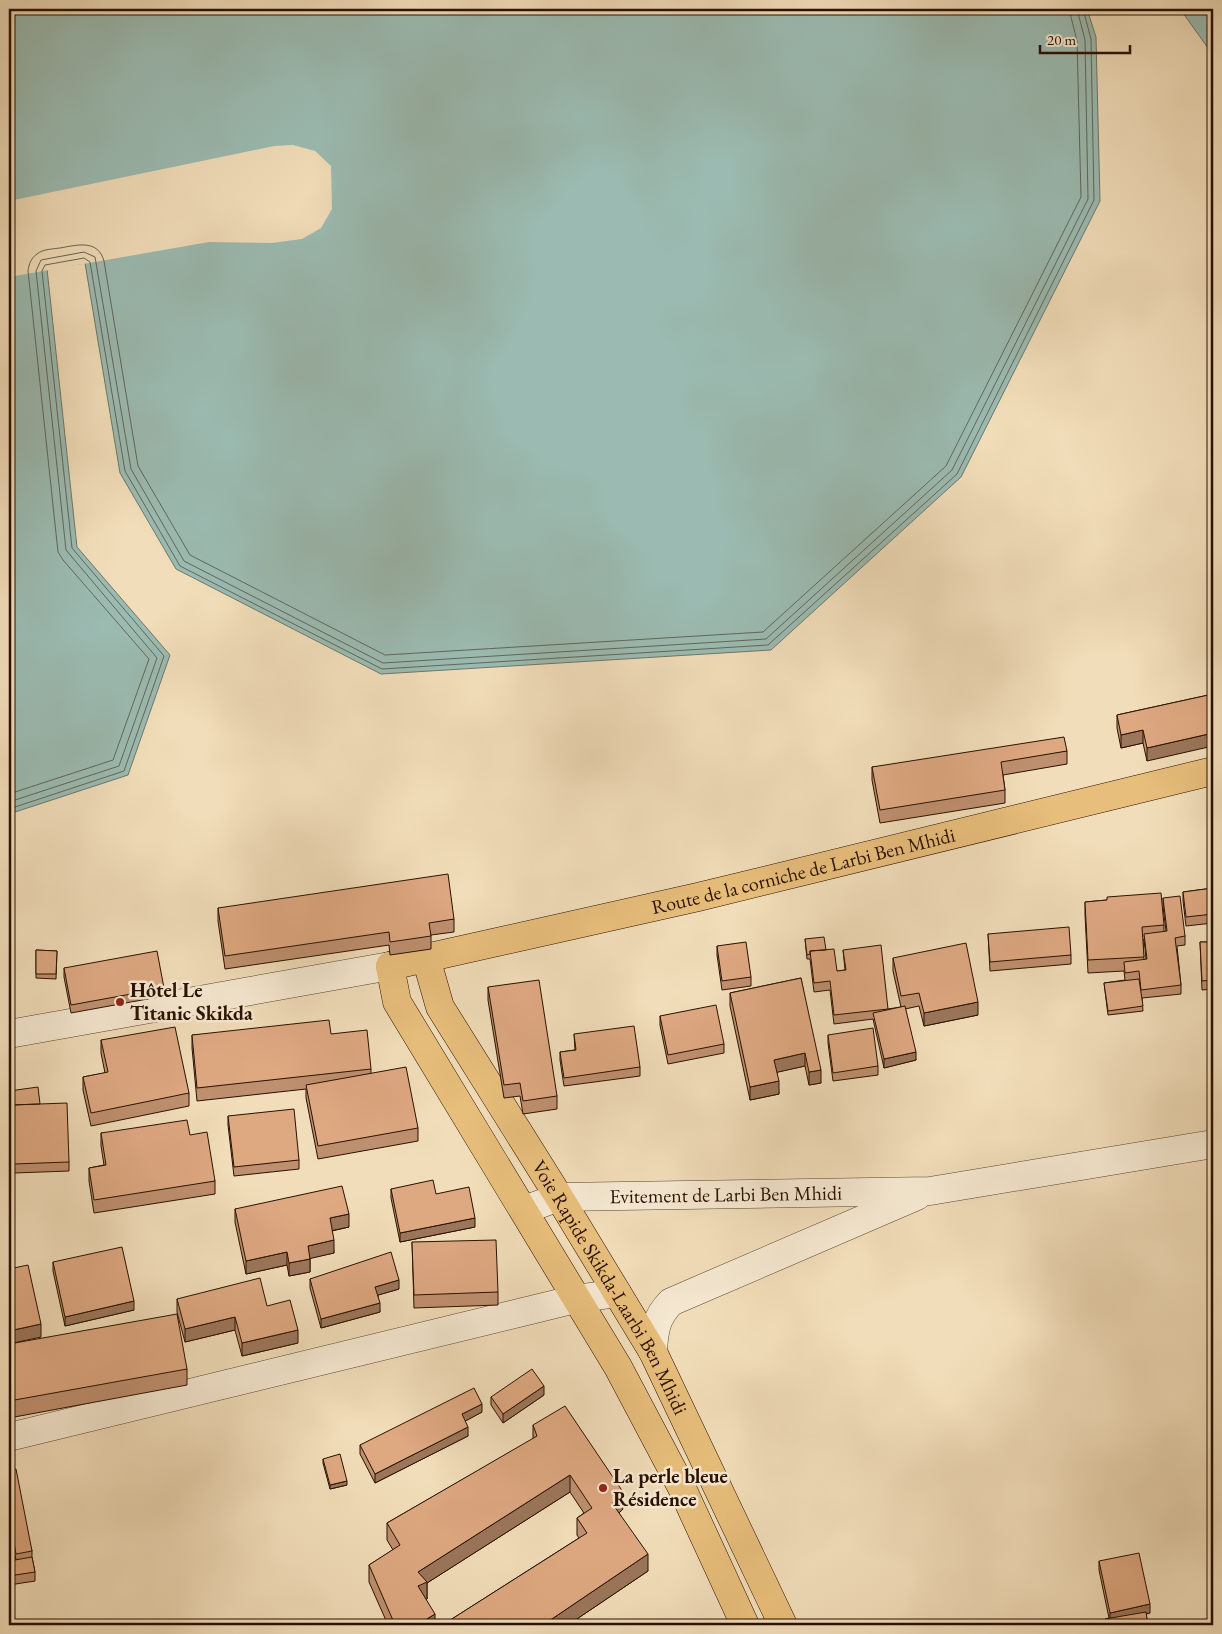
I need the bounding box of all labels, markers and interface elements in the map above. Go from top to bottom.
scale bar [1040,22,1130,54]
text: 20 m [1047,30,1076,49]
street label: Route de la corniche de Larbi Ben Mhidi [649,822,958,920]
place label: Hôtel Le Titanic Skikda [130,977,253,1026]
marker: Hôtel Le Titanic Skikda [114,996,126,1008]
street label: Voie Rapide Skikda-Laarbi Ben Mhidi [526,1155,694,1419]
street label: Evitement de Larbi Ben Mhidi [609,1179,842,1209]
place label: La perle bleue Résidence [613,1463,728,1512]
marker: La perle bleue Résidence [597,1482,609,1494]

